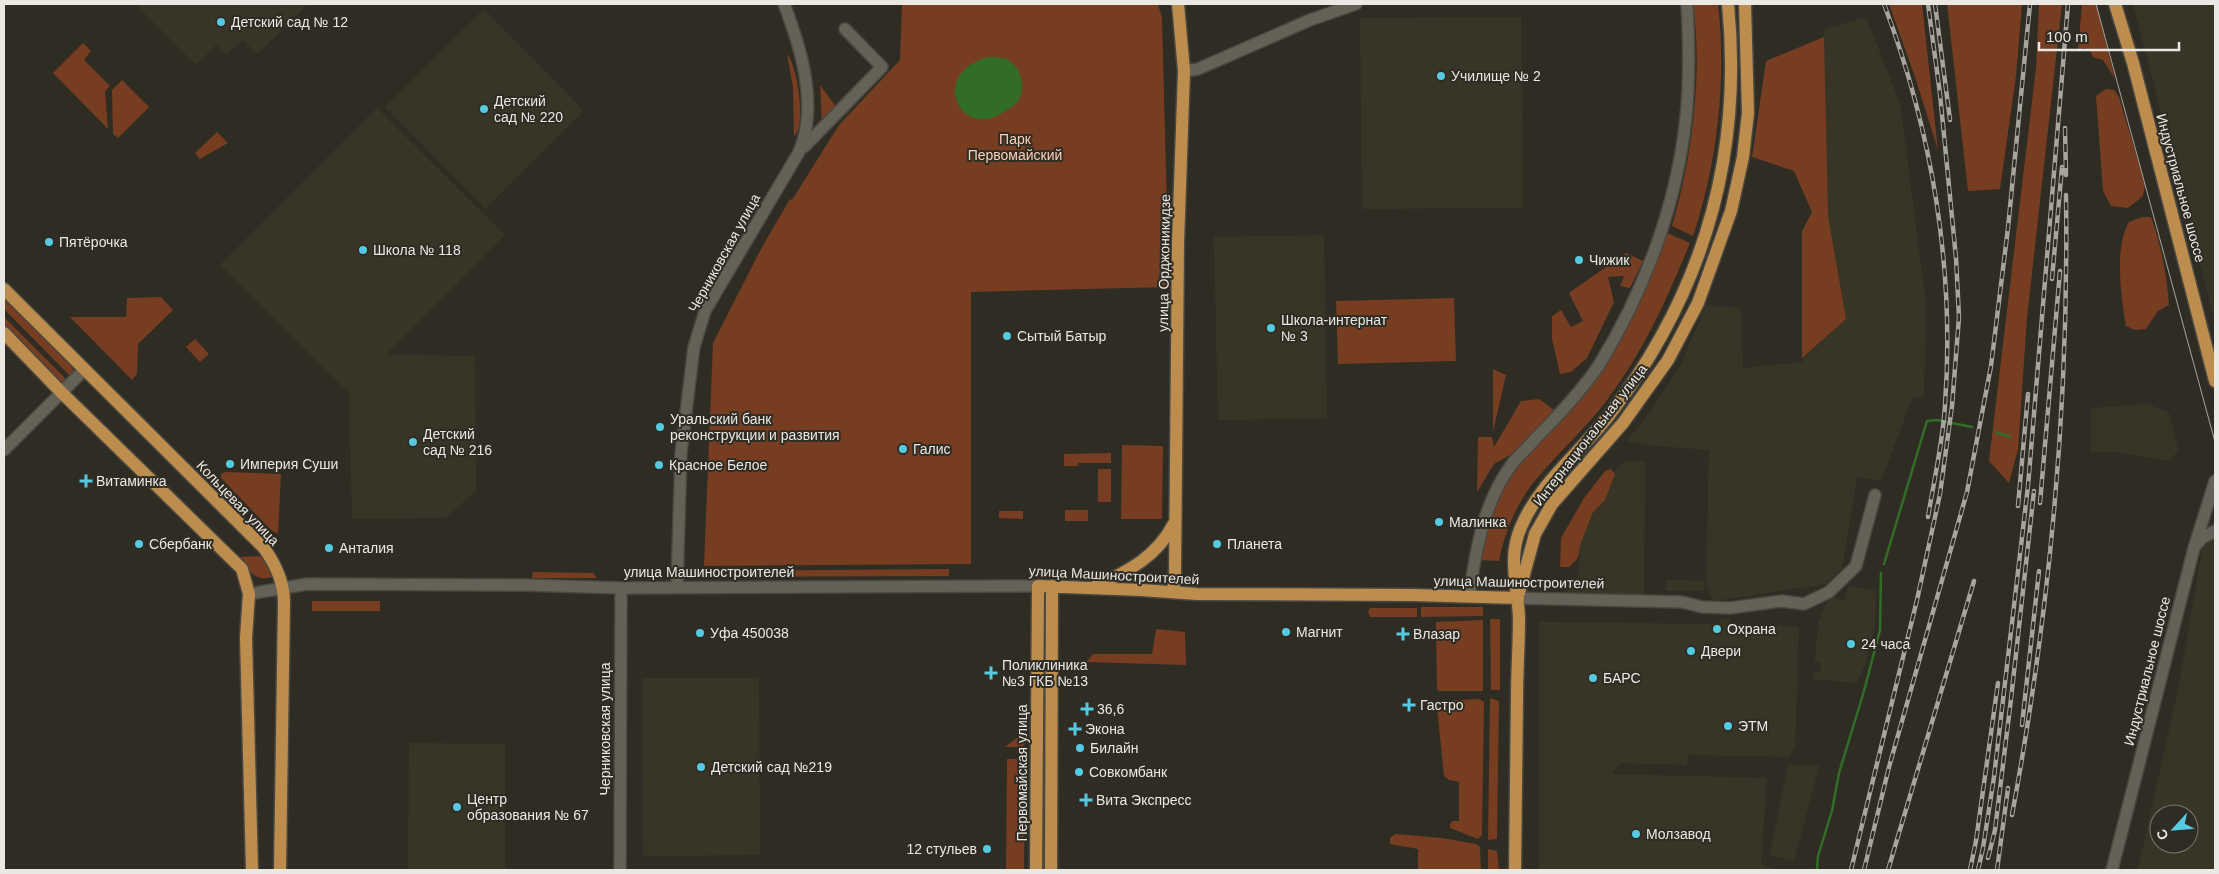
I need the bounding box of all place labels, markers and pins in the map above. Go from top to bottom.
place label: Детский сад № 12 [231,14,348,30]
marker: Детский сад № 12 [215,16,227,28]
place label: Училище № 2 [1451,68,1541,84]
marker: Училище № 2 [1435,70,1447,82]
place label: Детский сад № 220 [494,93,563,125]
marker: Детский сад № 220 [478,103,490,115]
place label: Пятёрочка [59,234,128,250]
marker: Пятёрочка [43,236,55,248]
place label: Школа № 118 [373,242,461,258]
marker: Школа № 118 [357,244,369,256]
place label: Чижик [1589,252,1630,268]
marker: Чижик [1573,254,1585,266]
place label: Школа-интернат № 3 [1281,312,1388,344]
marker: Школа-интернат № 3 [1265,322,1277,334]
place label: Сытый Батыр [1017,328,1106,344]
marker: Сытый Батыр [1001,330,1013,342]
place label: Уральский банк реконструкции и развития [670,411,840,443]
marker: Уральский банк реконструкции и развития [654,421,666,433]
place label: Детский сад № 216 [423,426,492,458]
marker: Детский сад № 216 [407,436,419,448]
place label: Галис [913,441,951,457]
marker: Галис [897,443,909,455]
place label: Империя Суши [240,456,338,472]
place label: Красное Белое [669,457,768,473]
marker: Империя Суши [224,458,236,470]
marker: Красное Белое [653,459,665,471]
place label: Витаминка [96,473,167,489]
marker: Витаминка [80,475,92,487]
place label: Малинка [1449,514,1507,530]
marker: Малинка [1433,516,1445,528]
place label: Сбербанк [149,536,213,552]
place label: Планета [1227,536,1282,552]
marker: Сбербанк [133,538,145,550]
marker: Планета [1211,538,1223,550]
place label: Анталия [339,540,394,556]
marker: Анталия [323,542,335,554]
place label: Охрана [1727,621,1776,637]
marker: Охрана [1711,623,1723,635]
place label: Магнит [1296,624,1343,640]
place label: Уфа 450038 [710,625,789,641]
marker: Магнит [1280,626,1292,638]
place label: Влазар [1413,626,1460,642]
marker: Уфа 450038 [694,627,706,639]
marker: Влазар [1397,628,1409,640]
place label: 24 часа [1861,636,1911,652]
marker: 24 часа [1845,638,1857,650]
place label: Двери [1701,643,1741,659]
marker: Двери [1685,645,1697,657]
place label: Поликлиника №3 ГКБ №13 [1002,657,1088,689]
marker: Поликлиника №3 ГКБ №13 [984,666,998,680]
place label: БАРС [1603,670,1641,686]
marker: БАРС [1587,672,1599,684]
place label: Гастро [1420,697,1464,713]
marker: Гастро [1402,698,1416,712]
place label: 36,6 [1097,701,1124,717]
marker: 36,6 [1081,703,1093,715]
place label: ЭТМ [1738,718,1768,734]
marker: ЭТМ [1722,720,1734,732]
place label: Экона [1085,721,1125,737]
marker: Экона [1069,723,1081,735]
place label: Билайн [1090,740,1139,756]
marker: Билайн [1074,742,1086,754]
place label: Детский сад №219 [711,759,832,775]
marker: Детский сад №219 [695,761,707,773]
place label: Совкомбанк [1089,764,1168,780]
marker: Совкомбанк [1073,766,1085,778]
place label: Центр образования № 67 [467,791,589,823]
place label: Вита Экспресс [1096,792,1192,808]
marker: Вита Экспресс [1080,794,1092,806]
marker: Центр образования № 67 [451,801,463,813]
place label: Молзавод [1646,826,1711,842]
marker: Молзавод [1630,828,1642,840]
place label: 12 стульев [907,841,977,857]
marker: 12 стульев [981,843,993,855]

